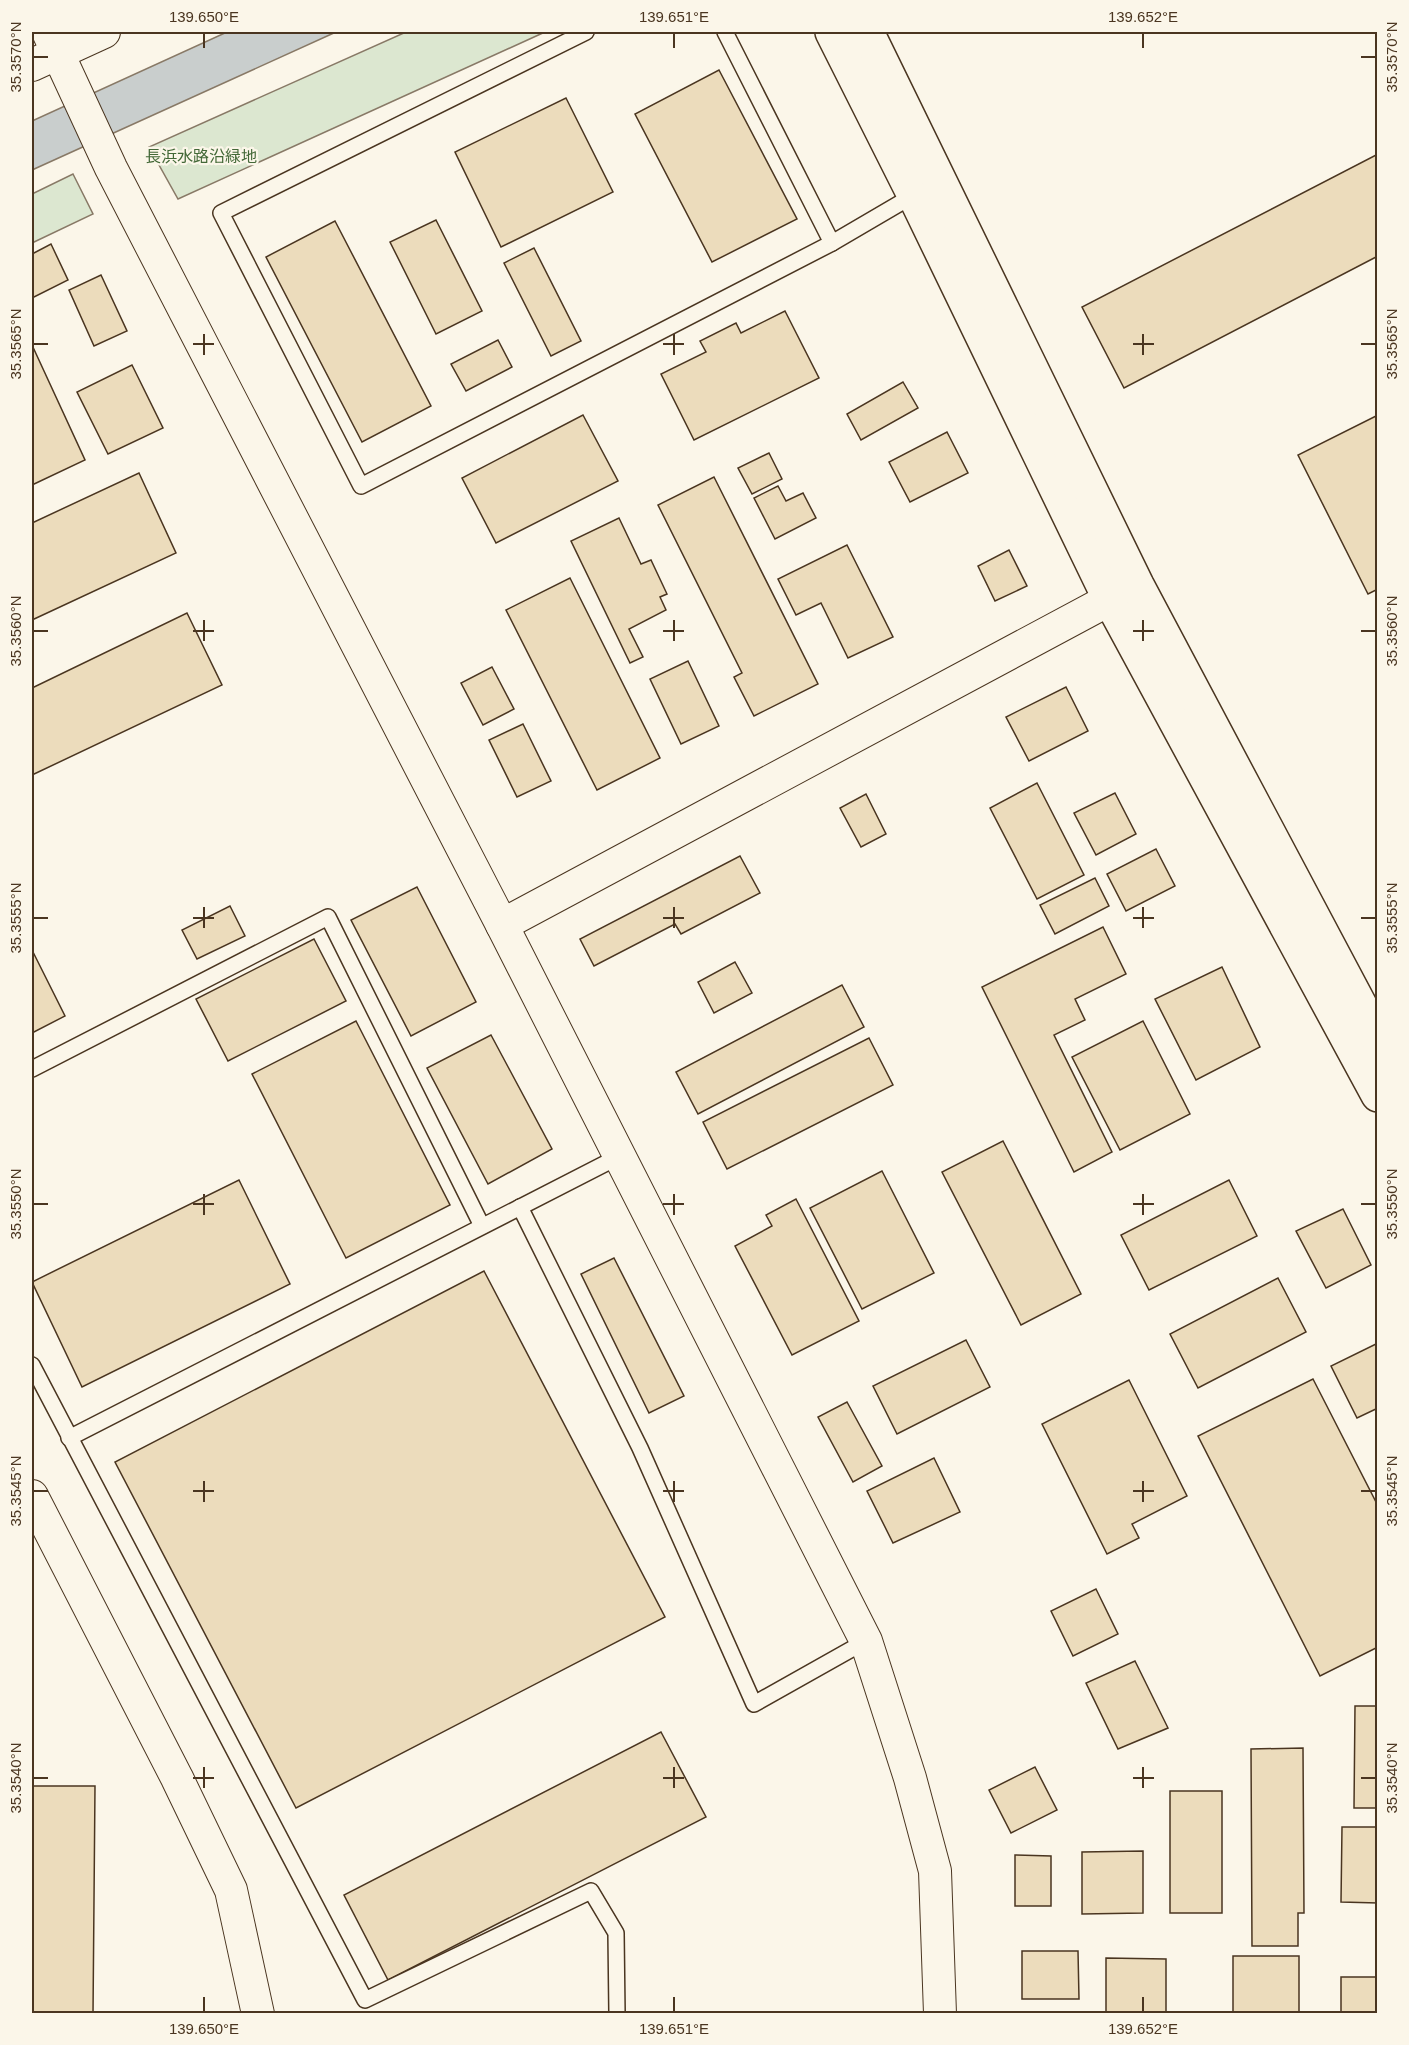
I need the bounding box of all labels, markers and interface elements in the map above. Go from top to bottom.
text: 139.650°E [169,8,239,25]
text: 139.651°E [639,8,709,25]
text: 139.652°E [1108,8,1178,25]
text: 35.3570°N [7,21,24,93]
text: 35.3570°N [1383,21,1400,93]
park label: 長浜水路沿緑地 [145,148,257,165]
text: 35.3565°N [7,308,24,380]
text: 35.3565°N [1383,308,1400,380]
text: 35.3560°N [7,595,24,667]
text: 35.3560°N [1383,595,1400,667]
text: 35.3555°N [7,882,24,954]
text: 35.3555°N [1383,882,1400,954]
text: 35.3550°N [7,1168,24,1240]
text: 35.3550°N [1383,1168,1400,1240]
text: 35.3545°N [7,1455,24,1527]
text: 35.3545°N [1383,1455,1400,1527]
text: 35.3540°N [7,1742,24,1814]
text: 35.3540°N [1383,1742,1400,1814]
text: 139.650°E [169,2020,239,2037]
text: 139.651°E [639,2020,709,2037]
text: 139.652°E [1108,2020,1178,2037]

